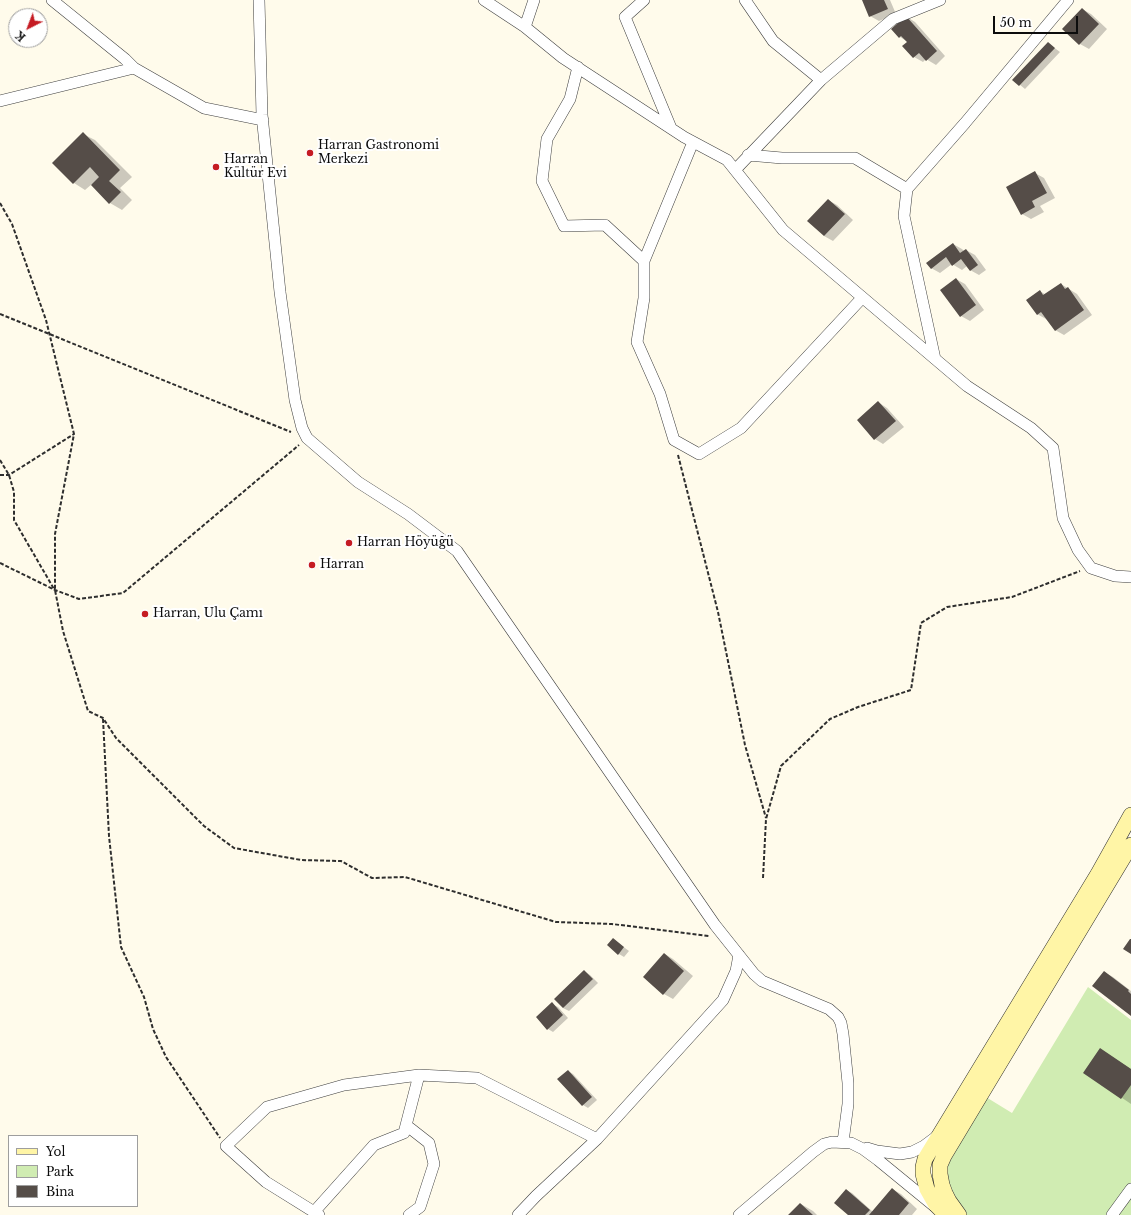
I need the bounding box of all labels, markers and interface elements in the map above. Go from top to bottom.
north arrow [8,8,48,48]
scale bar [995,8,1080,34]
text: 50 m [1000,15,1032,30]
text: K [13,28,29,44]
place label: Harran Gastronomi Merkezi [318,139,439,167]
marker: Harran Gastronomi Merkezi [305,148,315,158]
place label: Harran Kültür Evi [224,153,287,181]
marker: Harran Kültür Evi [211,162,221,172]
place label: Harran Höyüğü [357,536,454,550]
marker: Harran Höyüğü [344,538,354,548]
place label: Harran [320,558,364,572]
marker: Harran [307,560,317,570]
place label: Harran, Ulu Çamı [153,607,263,621]
marker: Harran, Ulu Çamı [140,609,150,619]
legend [8,1135,138,1207]
text: Yol [46,1144,65,1159]
text: Park [46,1164,74,1179]
text: Bina [46,1184,74,1199]

